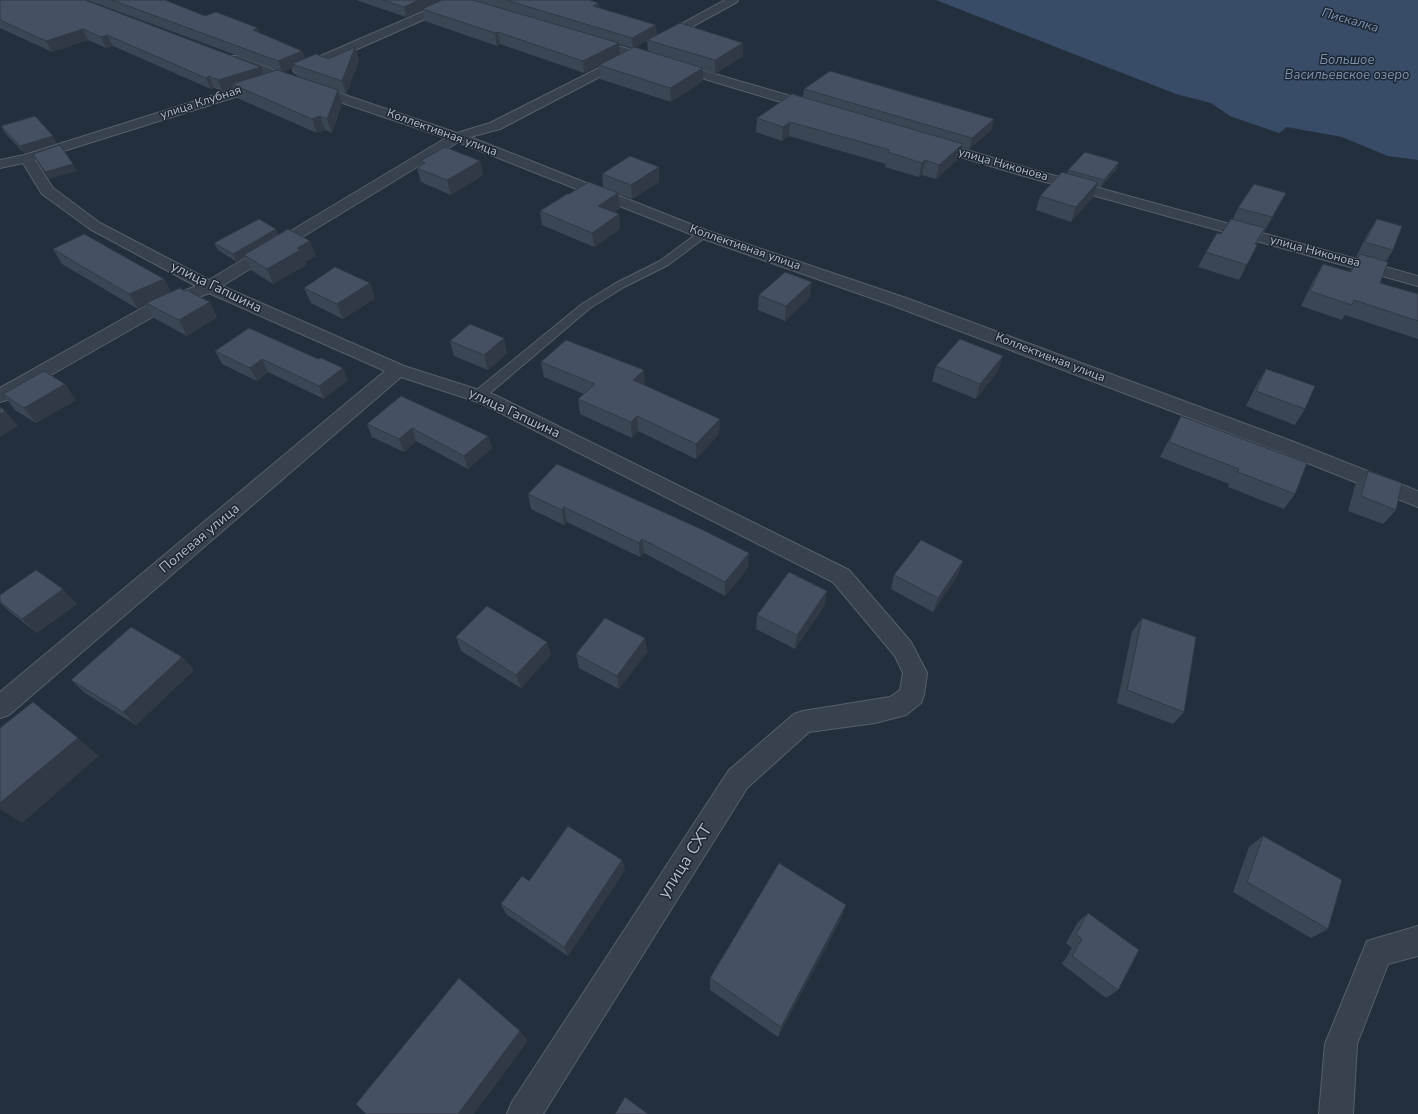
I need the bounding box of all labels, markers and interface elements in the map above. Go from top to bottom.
water label: Пискалка [1320,5,1380,37]
water label: Большое Васильевское озеро [1285,53,1409,84]
street label: улица Клубная [159,83,243,123]
street label: Коллективная улица [385,106,499,160]
street label: улица Никонова [956,145,1050,185]
street label: Коллективная улица [688,222,802,274]
street label: улица Никонова [1268,233,1362,271]
street label: улица Гапшина [168,259,264,317]
street label: Коллективная улица [993,330,1107,386]
street label: улица Гапшина [466,385,562,443]
street label: Полевая улица [157,501,243,577]
street label: улица СХТ [655,821,717,903]

